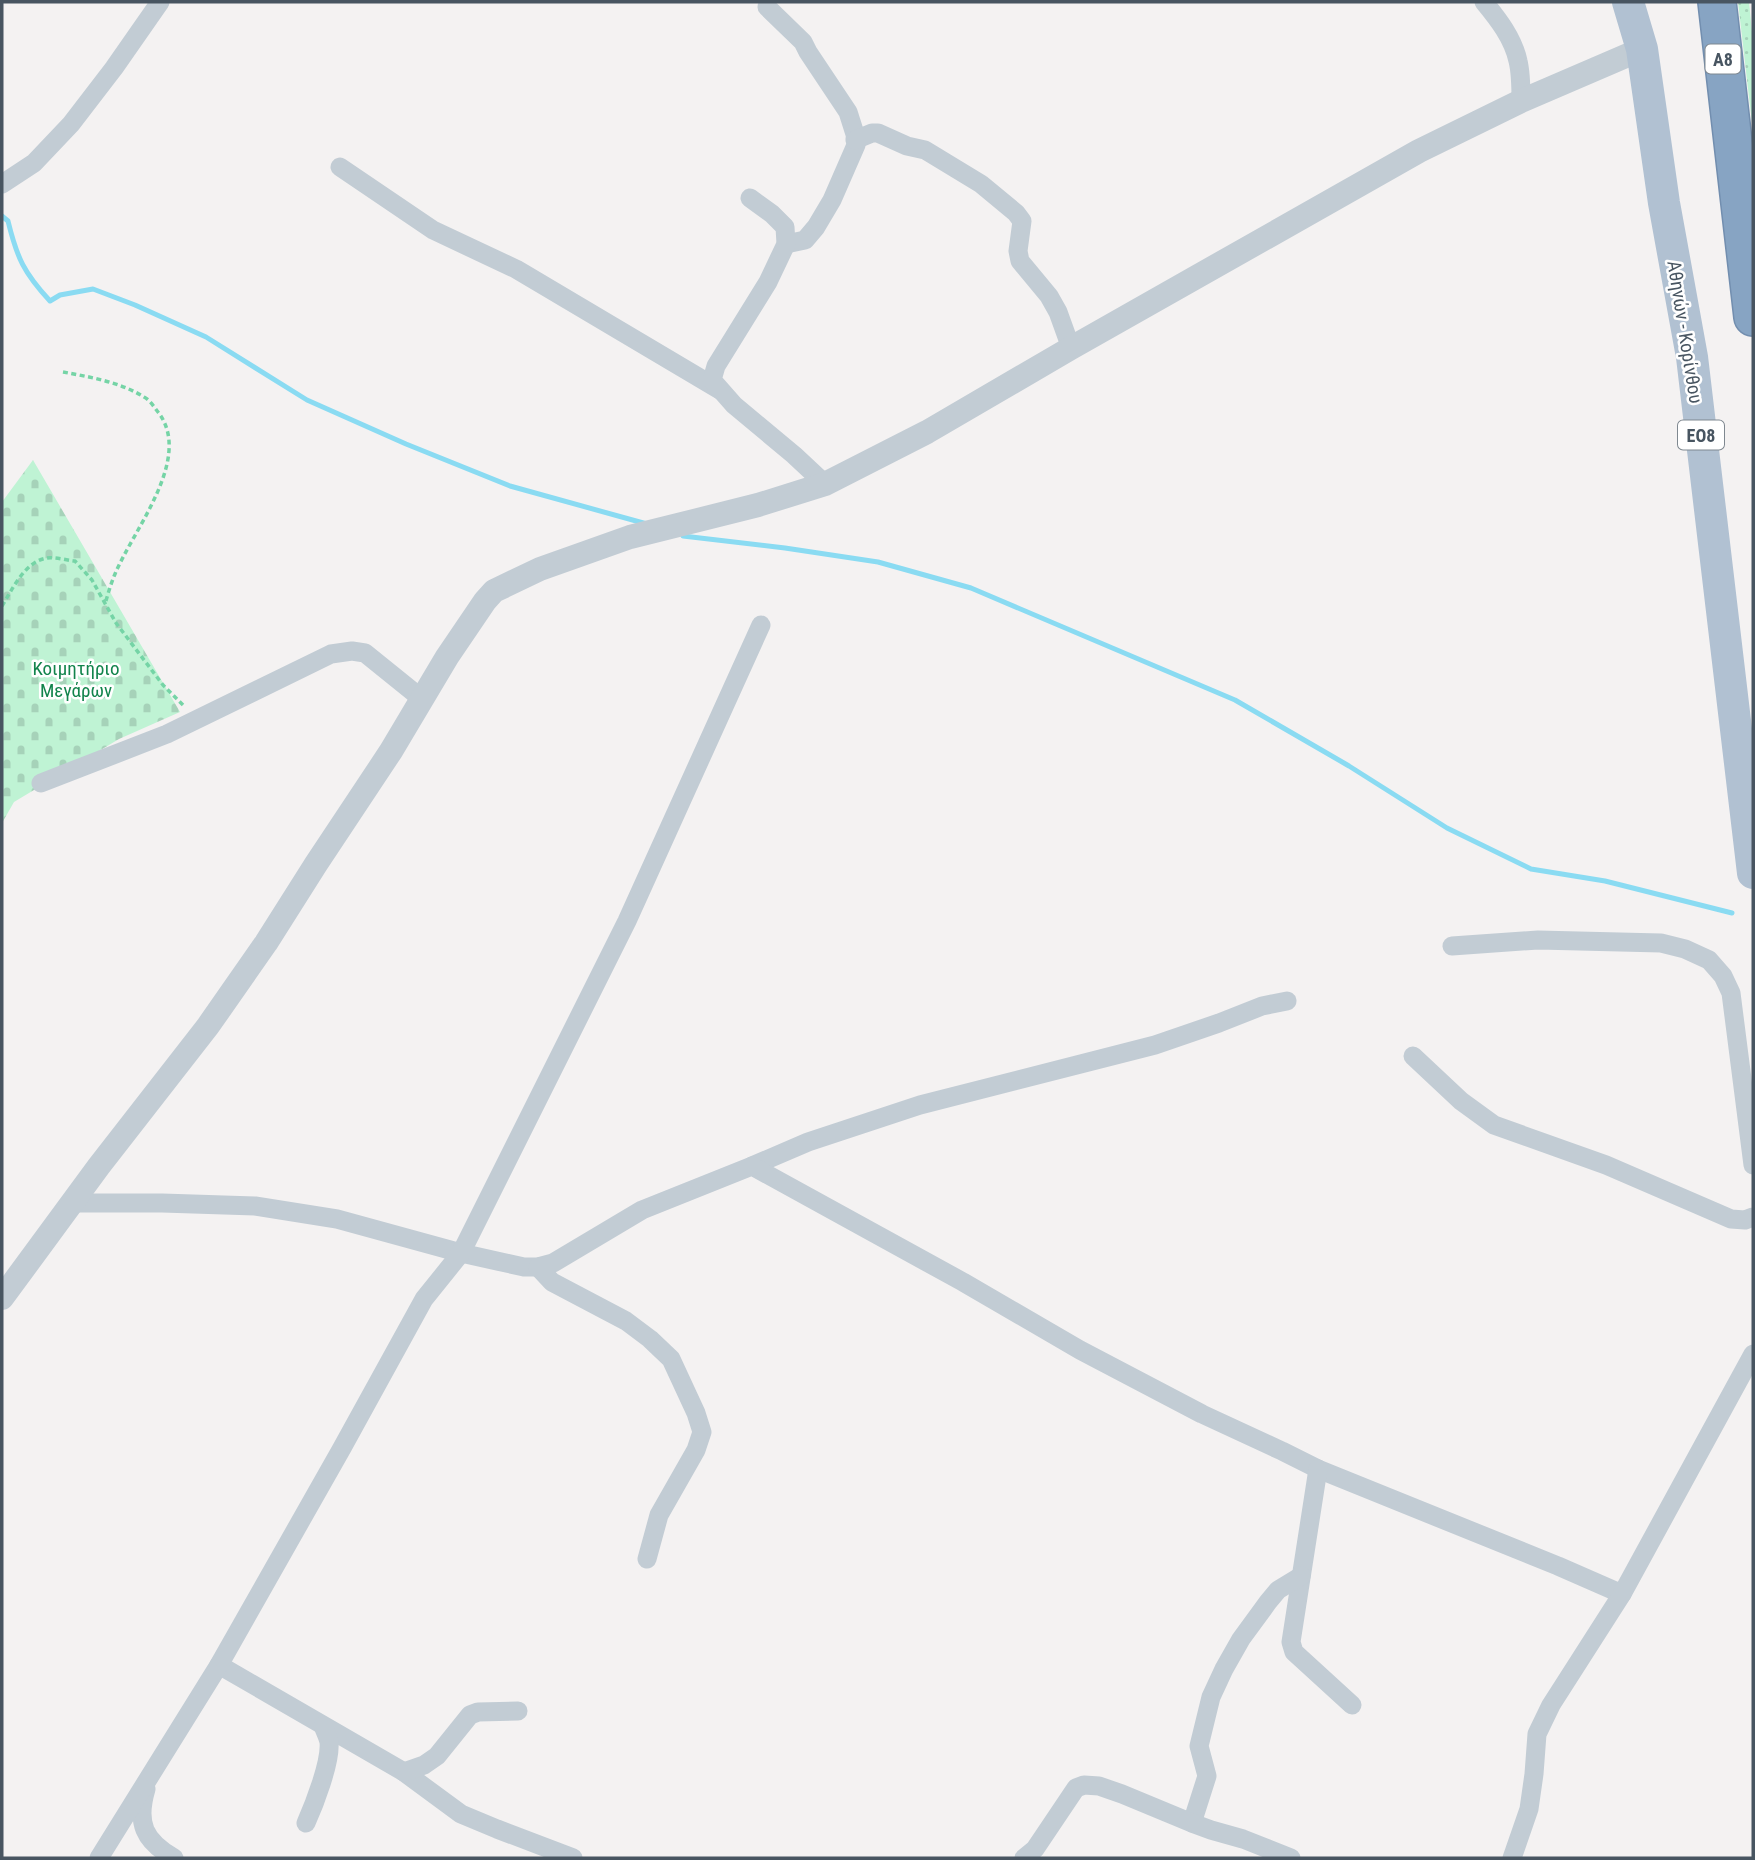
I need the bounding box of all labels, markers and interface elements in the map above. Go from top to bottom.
road number: Α8 [1706,44,1740,74]
street label: Αθηνών - Κορίνθου [1662,259,1708,405]
road number: ΕΟ8 [1678,421,1724,450]
park label: Κοιμητήριο Μεγάρων [32,657,120,702]

